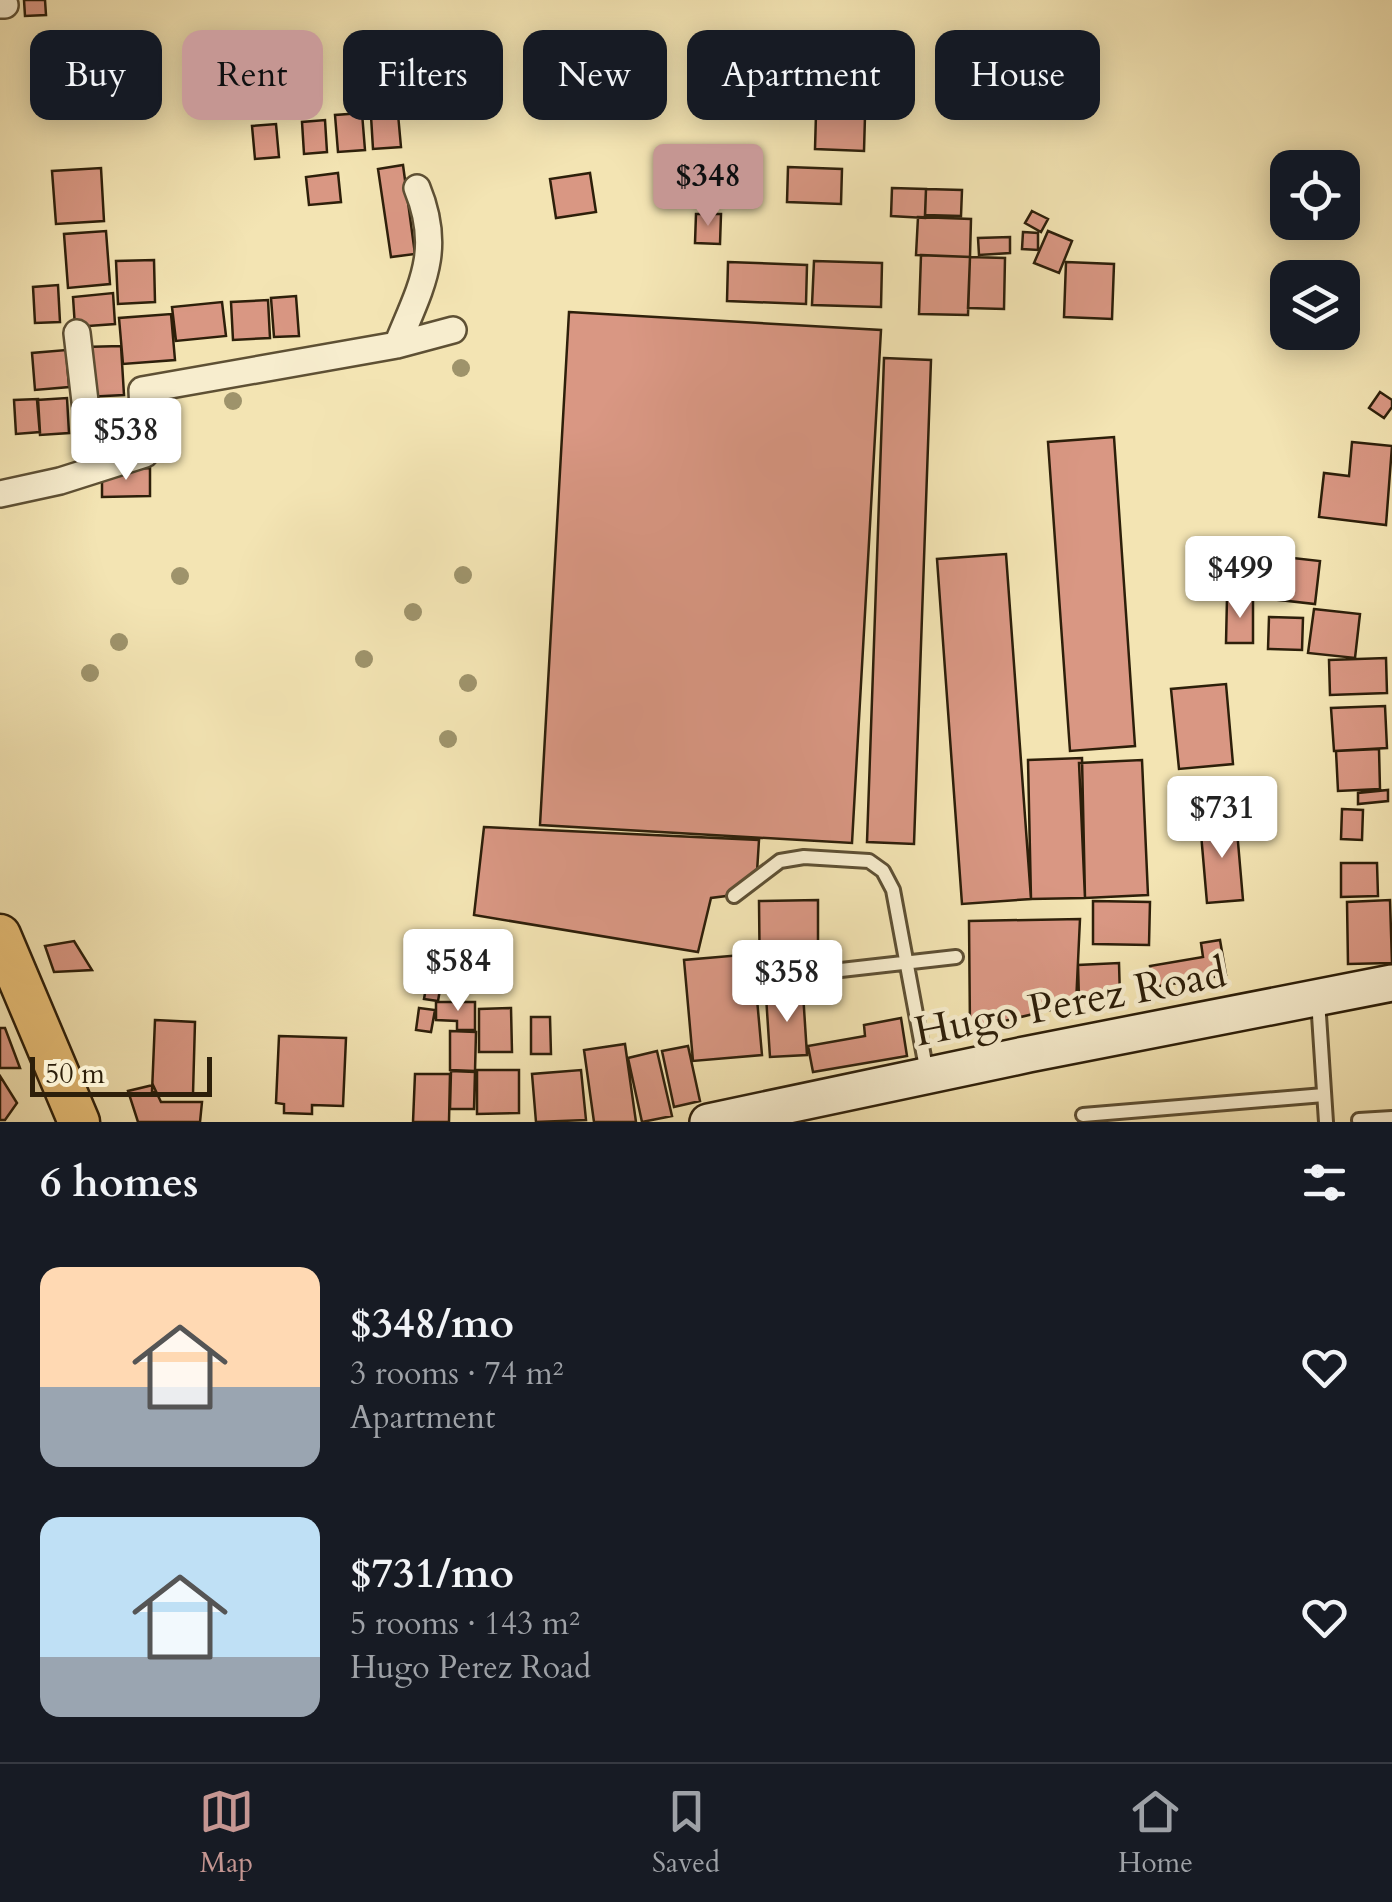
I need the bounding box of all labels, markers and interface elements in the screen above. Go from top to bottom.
chip: Buy [30,30,162,120]
chip: Rent [182,30,323,120]
chip: Filters [343,30,503,120]
chip: New [523,30,667,120]
chip: Apartment [687,30,915,120]
chip: House [935,30,1100,120]
pin: $348 [649,144,767,229]
map controls [1270,150,1360,350]
button: locate [1270,150,1360,240]
text: $348 [675,154,741,198]
button: layers [1270,260,1360,350]
pin: $538 [67,398,185,483]
text: $538 [93,408,159,452]
pin: $499 [1181,536,1299,621]
text: $499 [1207,546,1273,590]
pin: $731 [1163,776,1281,861]
text: $731 [1189,786,1255,830]
pin: $584 [399,929,517,1014]
text: $584 [425,939,491,983]
pin: $358 [728,940,846,1025]
street label: Hugo Perez Road [910,944,1231,1061]
text: $358 [754,950,820,994]
scale bar [30,1052,212,1096]
text: 50 m [45,1055,105,1093]
text: 6 homes [40,1154,198,1211]
icon: filters [1297,1155,1352,1210]
text: $348/mo [350,1295,514,1352]
icon: home [120,1307,240,1427]
icon: heart [1297,1340,1352,1395]
text: 3 rooms · 74 m² [350,1352,563,1396]
text: Apartment [350,1396,495,1440]
text: $731/mo [350,1545,514,1602]
icon: home [120,1557,240,1677]
icon: heart [1297,1590,1352,1645]
text: 5 rooms · 143 m² [350,1602,580,1646]
text: Hugo Perez Road [350,1646,591,1690]
tab: Map [199,1784,254,1882]
tab: Saved [652,1784,720,1882]
tab: Home [1118,1784,1193,1882]

